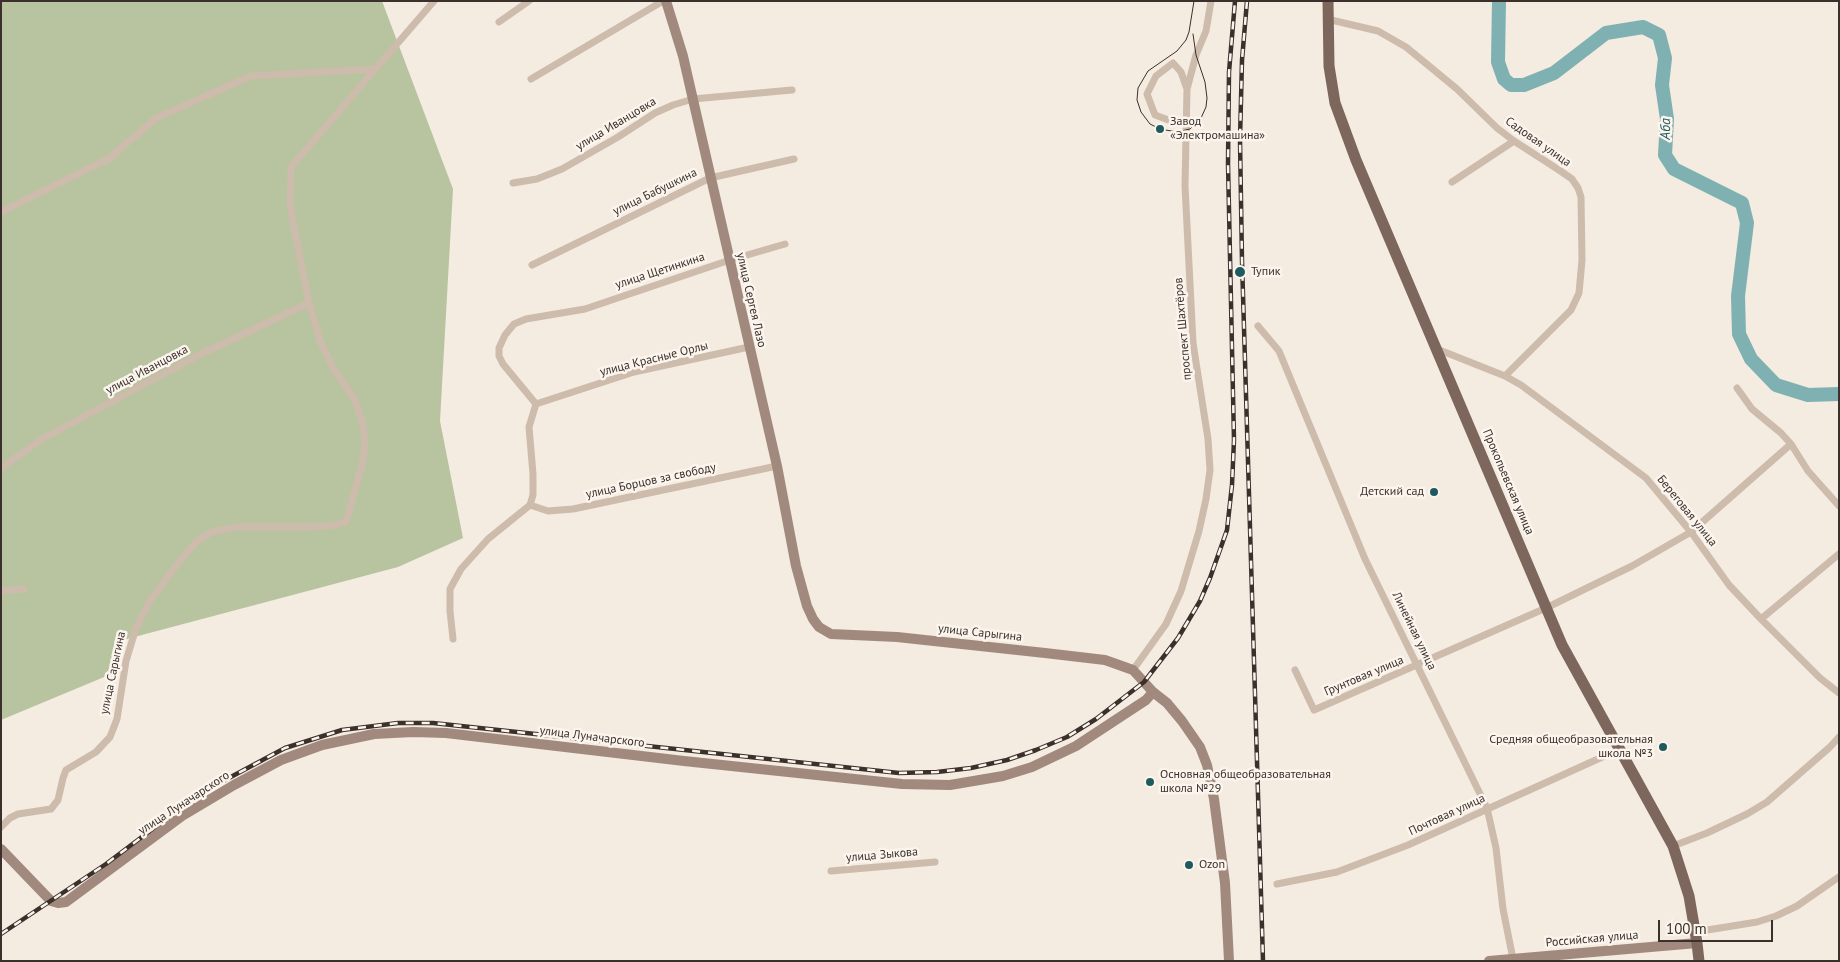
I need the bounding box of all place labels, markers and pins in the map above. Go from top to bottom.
place label: Завод «Электромашина» [1170,115,1265,143]
marker: Завод «Электромашина» [1154,123,1166,135]
marker: Тупик [1233,265,1247,279]
place label: Тупик [1251,265,1280,279]
place label: Детский сад [1360,485,1424,499]
marker: Детский сад [1428,486,1440,498]
place label: Средняя общеобразовательная школа №3 [1489,733,1653,761]
marker: Средняя общеобразовательная школа №3 [1657,741,1669,753]
place label: Основная общеобразовательная школа №29 [1160,768,1331,796]
marker: Основная общеобразовательная школа №29 [1144,776,1156,788]
place label: Ozon [1199,858,1225,872]
marker: Ozon [1183,859,1195,871]

